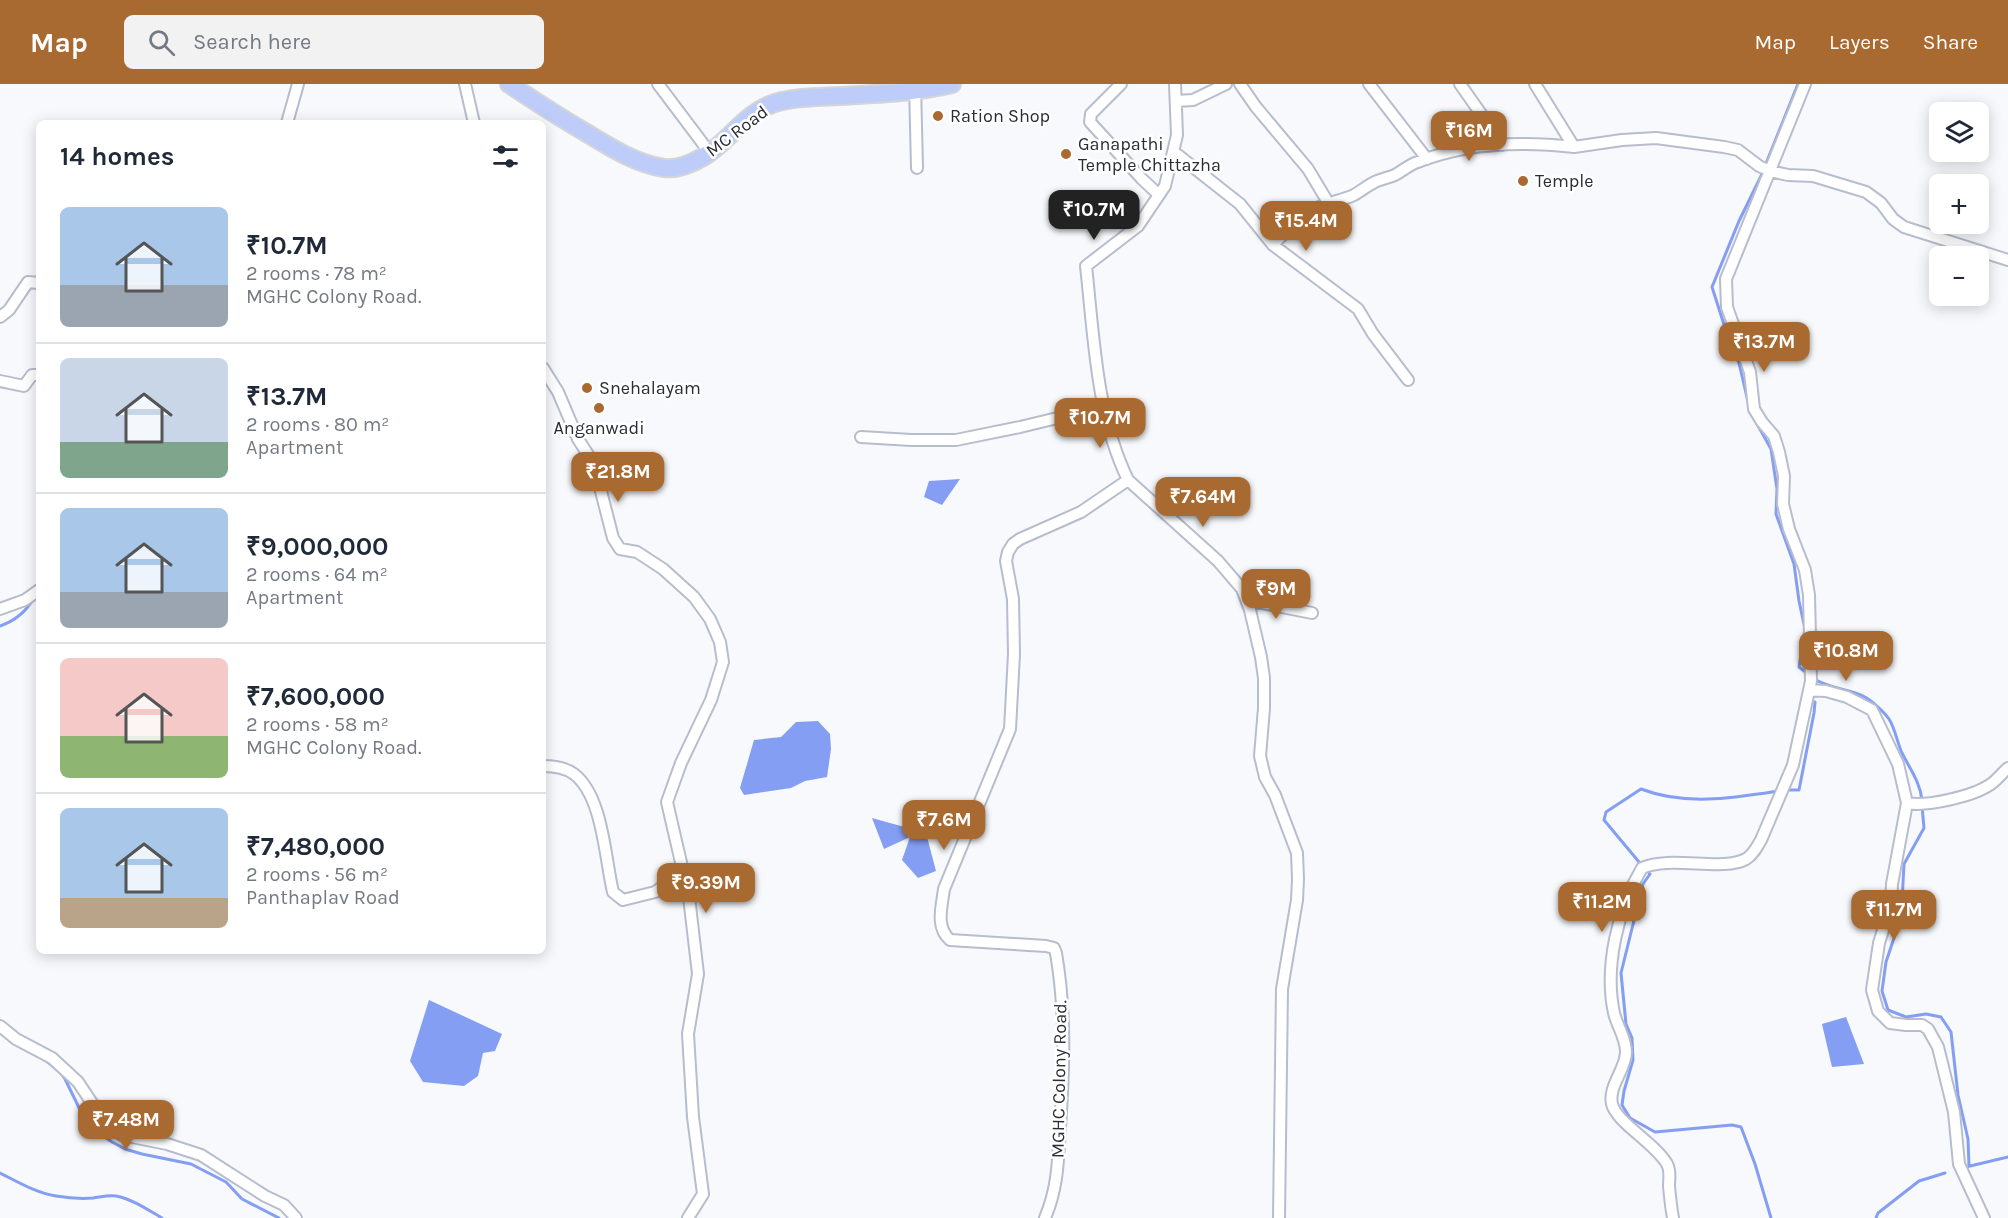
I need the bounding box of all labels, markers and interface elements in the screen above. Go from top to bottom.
search box [124,15,544,69]
text: Map [30,26,88,59]
icon: search [145,26,178,59]
text: Search here [193,29,311,55]
text: Map [1754,30,1796,54]
text: Layers [1829,30,1890,54]
text: Share [1923,30,1978,54]
street label: MC Road [702,101,772,161]
map controls [1929,102,1989,306]
button: layers [1929,102,1989,162]
place label: Ration Shop [950,105,1050,127]
marker: Ration Shop [931,109,945,123]
pin: ₹16M [1433,111,1505,162]
text: ₹16M [1445,119,1493,142]
place label: Ganapathi Temple Chittazha [1078,133,1221,176]
icon: filters [489,140,522,173]
text: 14 homes [60,141,174,172]
marker: Ganapathi Temple Chittazha [1059,147,1073,161]
place label: Temple [1535,170,1594,192]
marker: Temple [1516,174,1530,188]
button: + [1929,174,1989,234]
pin: ₹10.7M [1045,190,1143,241]
text: ₹10.7M [1063,198,1125,221]
pin: ₹15.4M [1257,201,1355,252]
text: ₹15.4M [1274,209,1338,232]
text: ₹10.7M [246,230,328,261]
icon: home [108,231,180,303]
button: − [1929,246,1989,306]
text: 2 rooms · 78 m² [246,262,387,285]
text: MGHC Colony Road. [246,285,422,308]
pin: ₹13.7M [1715,322,1813,373]
text: ₹13.7M [1733,330,1795,353]
place label: Snehalayam [599,377,701,399]
text: ₹13.7M [246,381,328,412]
marker: Snehalayam [580,381,594,395]
icon: home [108,382,180,454]
pin: ₹10.7M [1051,398,1149,449]
marker: Anganwadi [592,401,606,415]
text: ₹10.7M [1069,406,1131,429]
text: 2 rooms · 80 m² [246,413,389,436]
place label: Anganwadi [553,417,645,439]
text: Apartment [246,436,344,459]
pin: ₹21.8M [569,452,667,503]
text: ₹21.8M [585,460,651,483]
pin: ₹7.64M [1154,477,1252,528]
text: ₹7.64M [1169,485,1237,508]
text: ₹9,000,000 [246,531,389,562]
icon: home [108,532,180,604]
text: 2 rooms · 64 m² [246,563,388,586]
pin: ₹9M [1247,569,1305,620]
text: ₹9M [1255,577,1297,600]
text: Apartment [246,586,344,609]
pin: ₹10.8M [1797,631,1895,682]
text: ₹10.8M [1813,639,1879,662]
text: ₹7,600,000 [246,681,385,712]
icon: home [108,682,180,754]
text: 2 rooms · 58 m² [246,713,389,736]
text: MGHC Colony Road. [246,736,422,759]
pin: ₹7.6M [902,800,986,851]
text: ₹7.6M [916,808,972,831]
text: ₹7,480,000 [246,831,385,862]
icon: home [108,832,180,904]
text: 2 rooms · 56 m² [246,863,388,886]
pin: ₹9.39M [657,863,755,914]
text: ₹9.39M [671,871,741,894]
pin: ₹11.2M [1553,882,1651,933]
text: Panthaplav Road [246,886,400,909]
text: ₹11.2M [1572,890,1632,913]
pin: ₹11.7M [1845,890,1943,941]
text: ₹11.7M [1865,898,1923,921]
street label: MGHC Colony Road. [1047,1000,1071,1158]
pin: ₹7.48M [77,1100,175,1151]
text: ₹7.48M [92,1108,160,1131]

